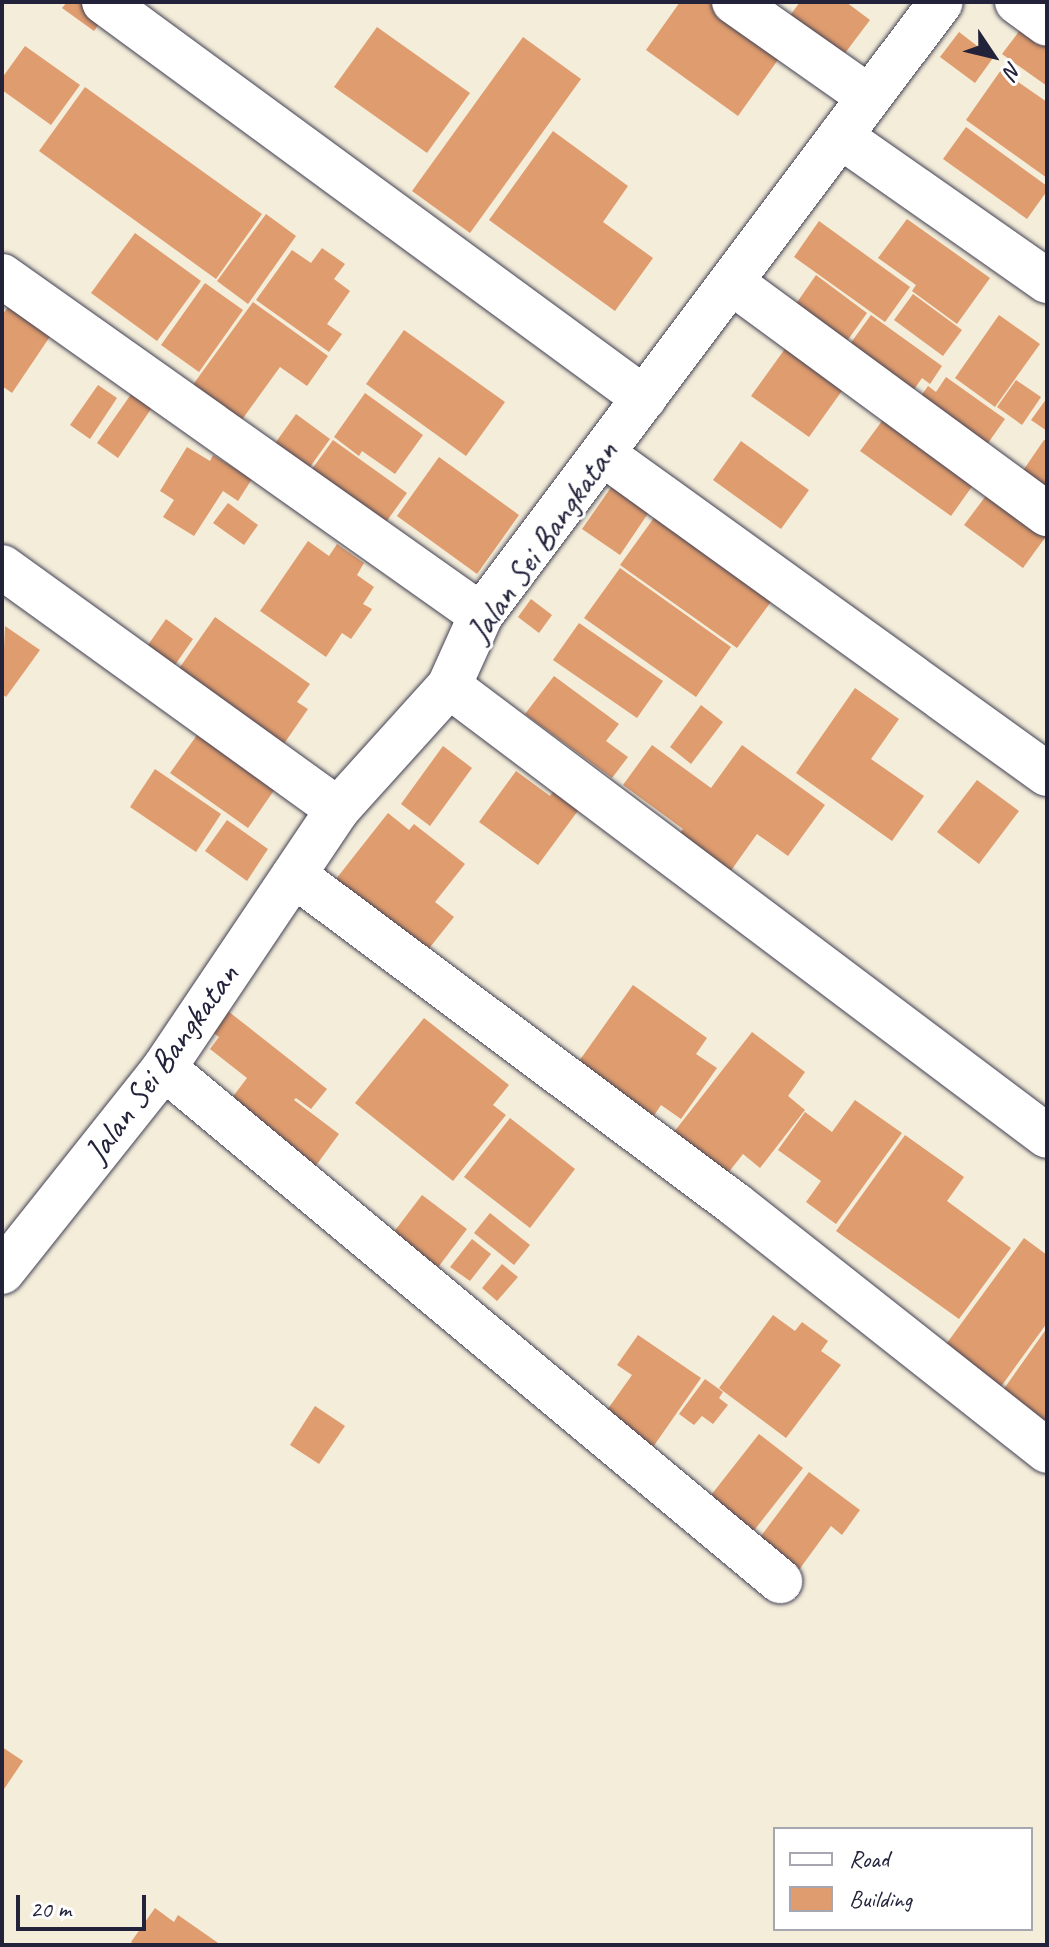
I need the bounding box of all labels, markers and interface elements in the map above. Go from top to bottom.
north arrow [953,16,1033,96]
text: N [997,56,1028,83]
street label: Jalan Sei Bangkatan [458,433,626,649]
street label: Jalan Sei Bangkatan [75,956,247,1170]
legend [773,1827,1033,1931]
text: Road [849,1844,889,1874]
scale bar [20,1879,150,1929]
text: Building [849,1884,912,1914]
text: 20 m [30,1894,71,1924]

